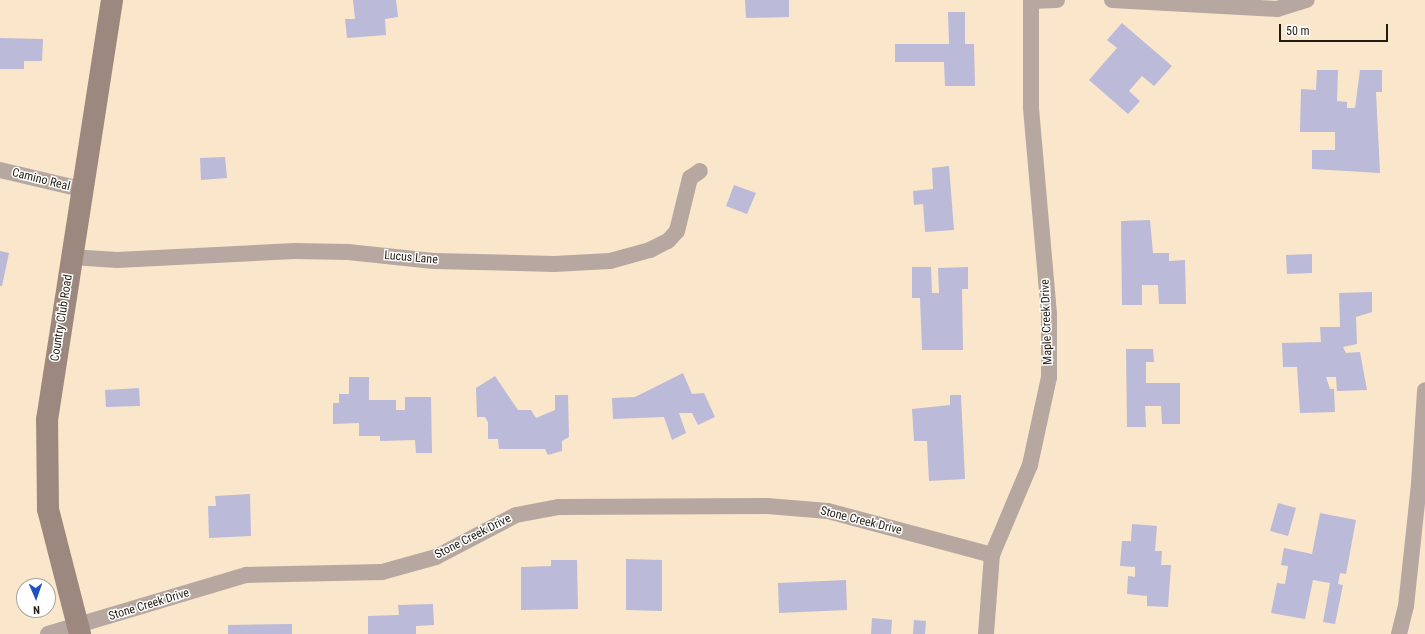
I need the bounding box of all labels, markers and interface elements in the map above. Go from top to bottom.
scale bar [1281,16,1390,42]
text: 50 m [1286,24,1310,38]
street label: Camino Real [10,166,72,194]
street label: Lucus Lane [384,248,438,268]
street label: Country Club Road [48,274,76,362]
street label: Maple Creek Drive [1038,279,1056,365]
street label: Stone Creek Drive [819,504,903,538]
street label: Stone Creek Drive [432,512,514,562]
north arrow [16,578,56,618]
street label: Stone Creek Drive [107,586,191,624]
text: N [33,603,40,616]

